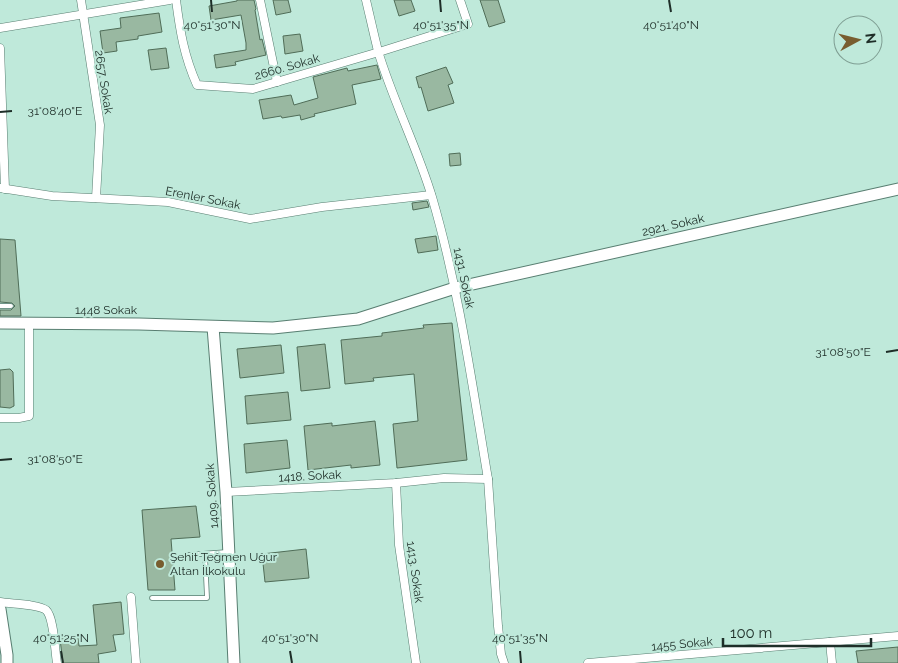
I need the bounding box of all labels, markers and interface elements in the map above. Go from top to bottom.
north arrow [833,15,883,65]
text: 40°51'30"N [184,18,240,32]
text: 40°51'35"N [413,18,469,32]
text: 40°51'40"N [643,18,699,32]
text: N [862,32,879,45]
street label: 2657. Sokak [92,49,116,116]
street label: 2660. Sokak [253,51,322,83]
text: 31°08'40"E [28,104,82,118]
street label: Erenler Sokak [164,184,242,212]
street label: 2921. Sokak [640,211,706,239]
street label: 1431. Sokak [451,246,477,311]
street label: 1448 Sokak [75,303,138,317]
text: 31°08'50"E [815,345,871,359]
text: 31°08'50"E [27,452,83,466]
street label: 1409. Sokak [203,462,221,529]
street label: 1418. Sokak [278,467,342,485]
street label: 1413. Sokak [404,540,426,604]
place label: Şehit Teğmen Uğur Altan İlkokulu [170,550,278,578]
marker: Şehit Teğmen Uğur Altan İlkokulu [154,558,166,570]
scale bar [723,616,870,648]
text: 100 m [730,624,772,642]
text: 40°51'25"N [33,631,89,645]
text: 40°51'30"N [262,631,318,645]
text: 40°51'35"N [492,631,548,645]
street label: 1455 Sokak [651,634,714,654]

